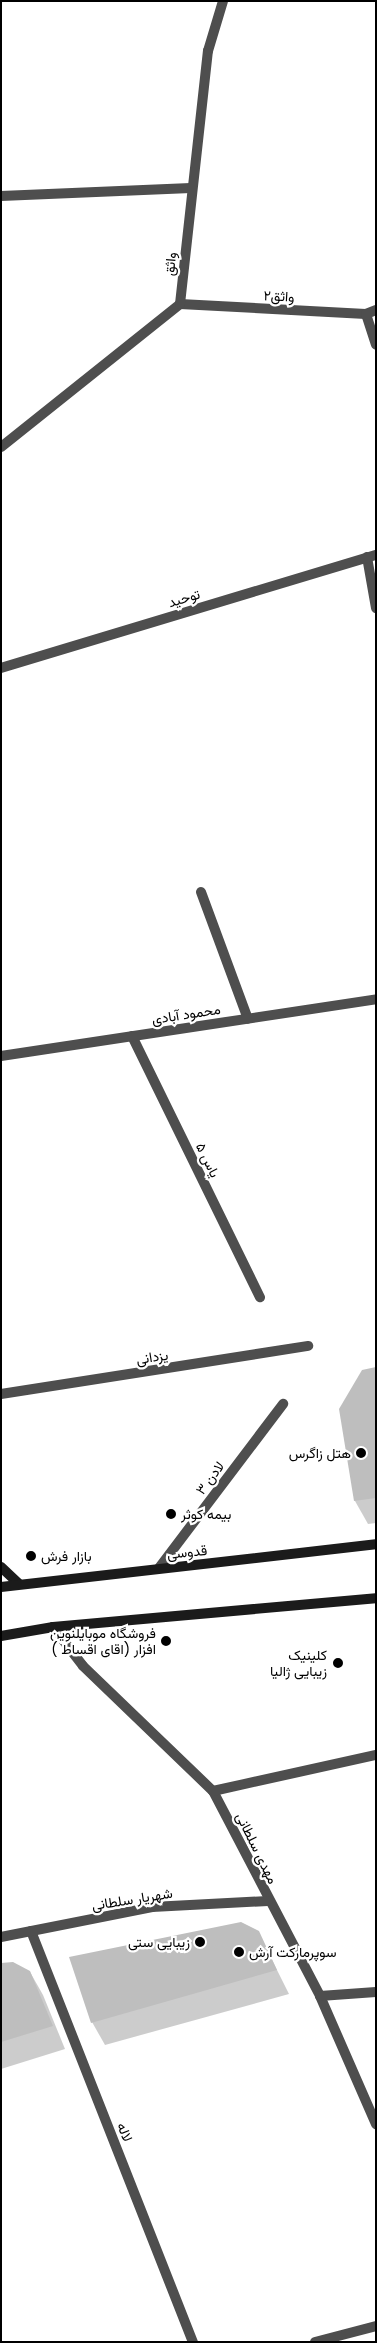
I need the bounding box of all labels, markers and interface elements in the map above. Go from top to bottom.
street label: واثق [161,251,179,277]
street label: واثق۲ [263,287,295,305]
street label: توحید [166,585,202,611]
street label: محمود آبادی [150,1000,222,1028]
street label: یاس ۵ [192,1140,224,1180]
street label: یزدانی [135,1346,169,1368]
place label: هتل زاگرس [289,1445,351,1461]
marker: هتل زاگرس [355,1447,367,1459]
street label: لادن ۳ [192,1458,228,1498]
place label: بیمه کوثر [181,1506,231,1522]
marker: بیمه کوثر [165,1508,177,1520]
street label: قدوسی [166,1542,208,1562]
place label: بازار فرش [41,1548,92,1564]
marker: بازار فرش [25,1550,37,1562]
place label: فروشگاه موبایلنوین افزار (اقای اقساط ) [50,1625,156,1658]
marker: فروشگاه موبایلنوین افزار (اقای اقساط ) [160,1635,172,1647]
place label: کلینیک زیبایی ژالیا [270,1647,327,1680]
marker: کلینیک زیبایی ژالیا [331,1656,345,1670]
street label: مهدی سلطانی [233,1810,281,1886]
street label: شهریار سلطانی [90,1884,174,1914]
place label: زیبایی ستی [128,1934,190,1950]
marker: زیبایی ستی [194,1936,206,1948]
place label: سوپرمارکت آرش [249,1944,336,1960]
marker: سوپرمارکت آرش [233,1946,245,1958]
street label: لاله [114,2120,136,2144]

